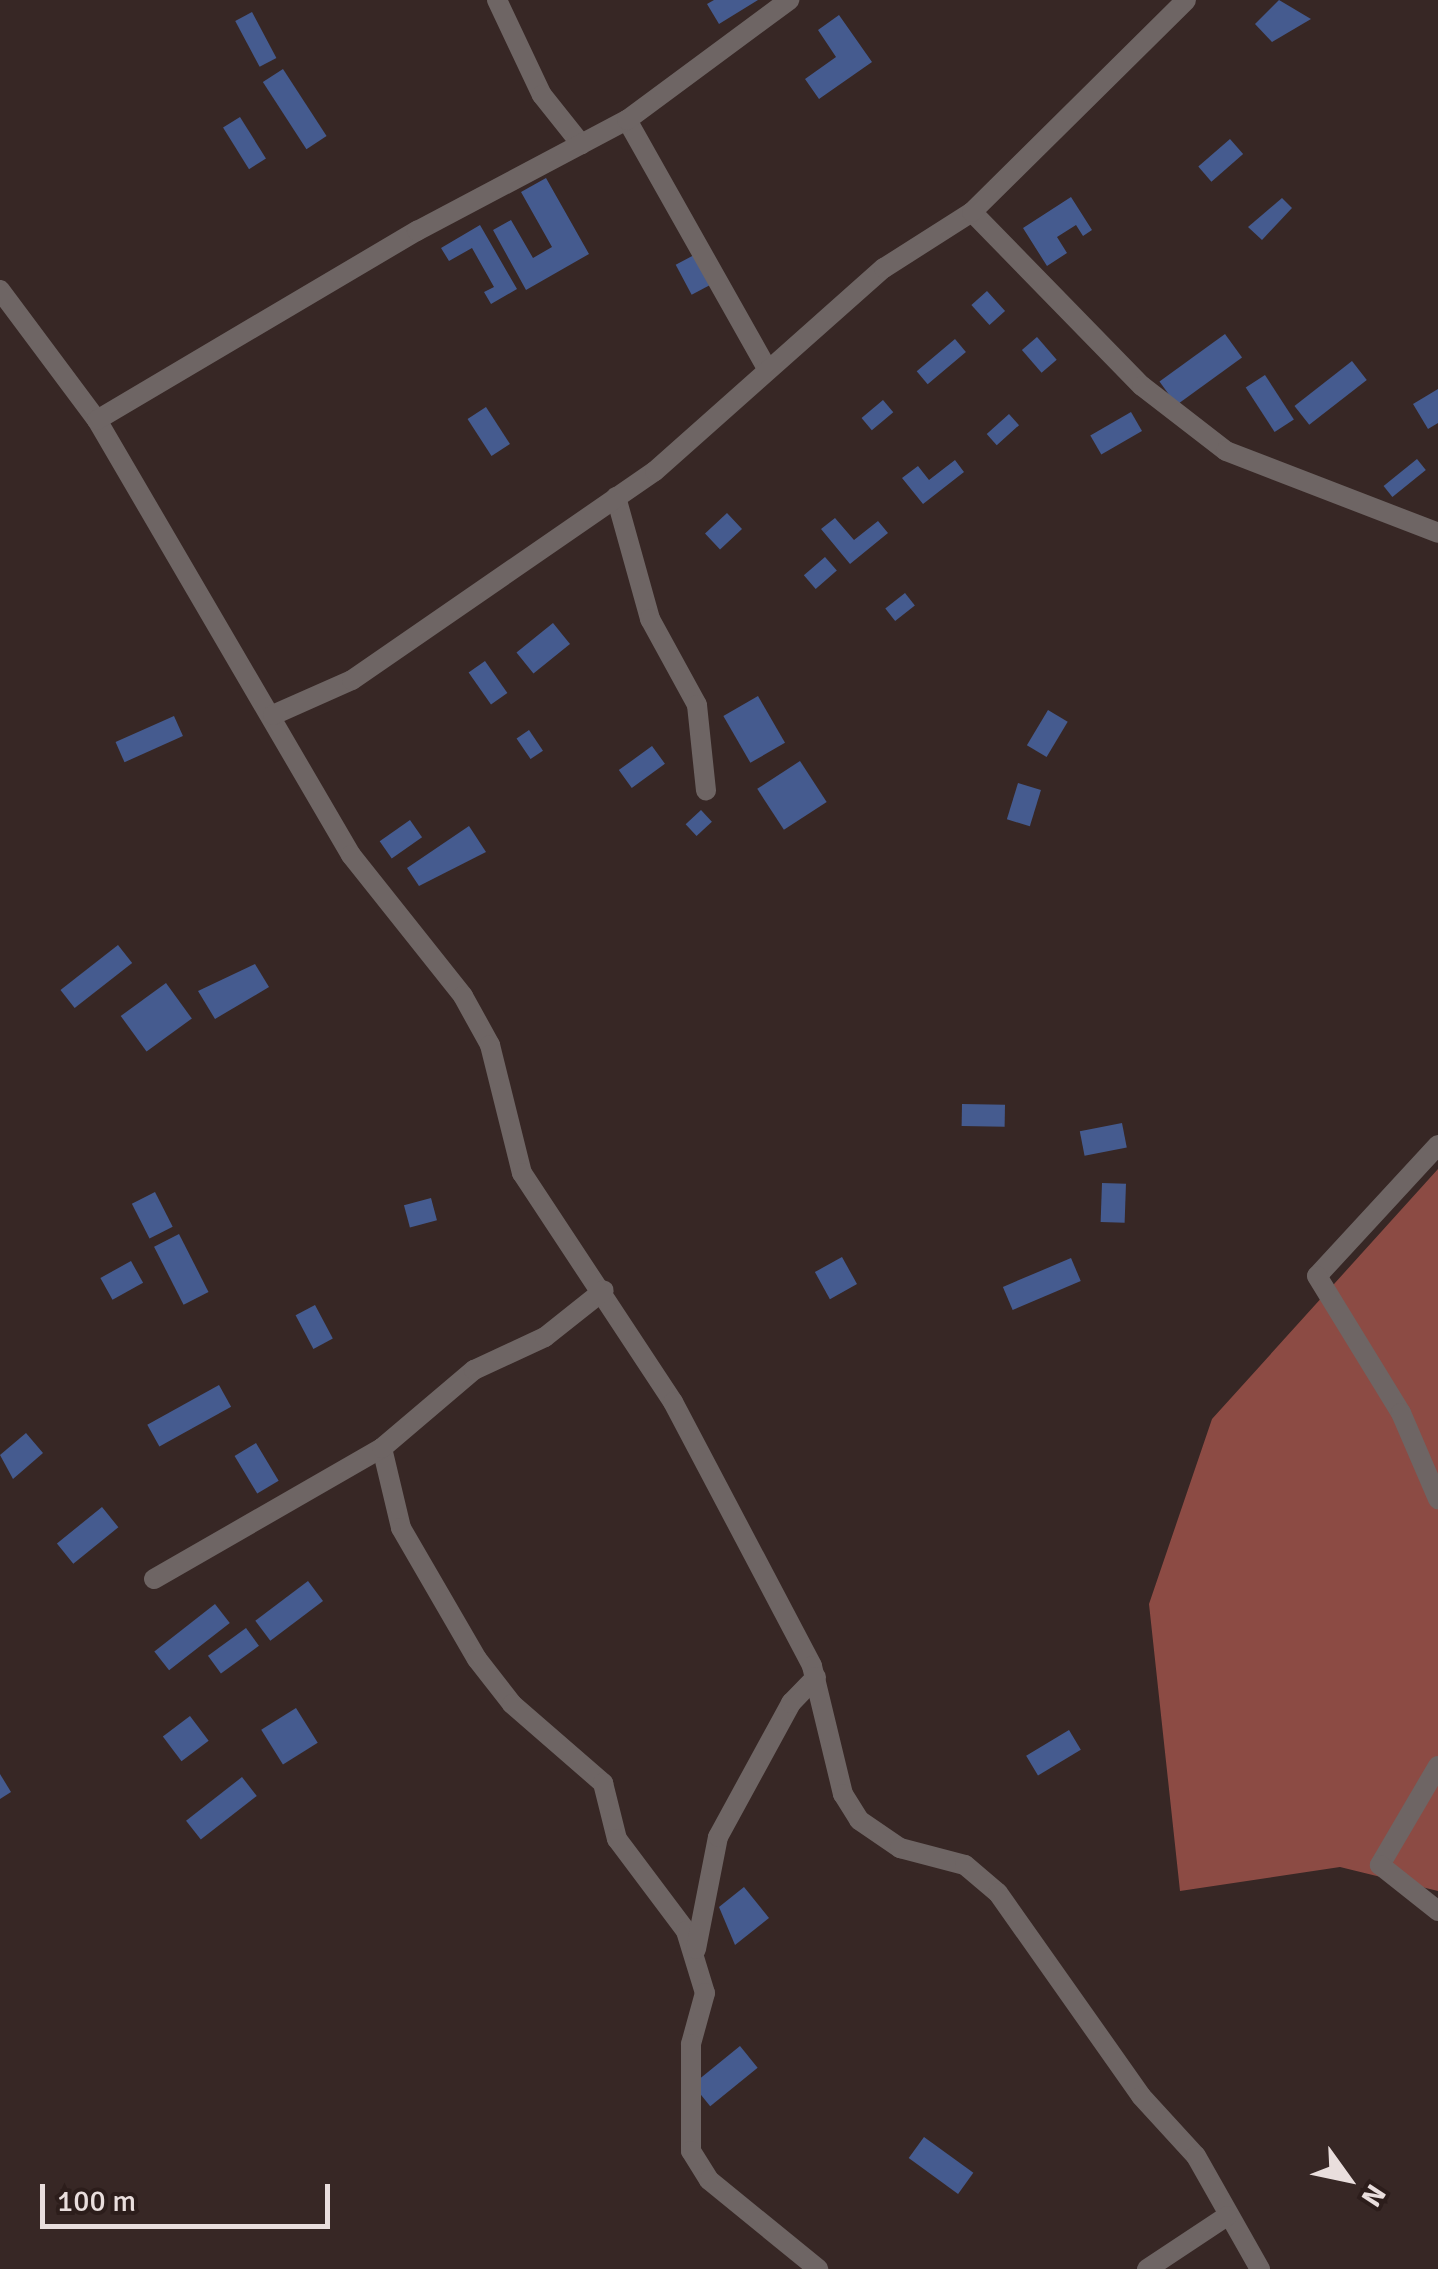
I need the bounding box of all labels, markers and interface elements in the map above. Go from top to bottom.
north arrow [1298,2129,1398,2229]
scale bar [45,2164,335,2226]
text: N [1354,2178,1393,2213]
text: 100 m [57,2183,136,2220]

